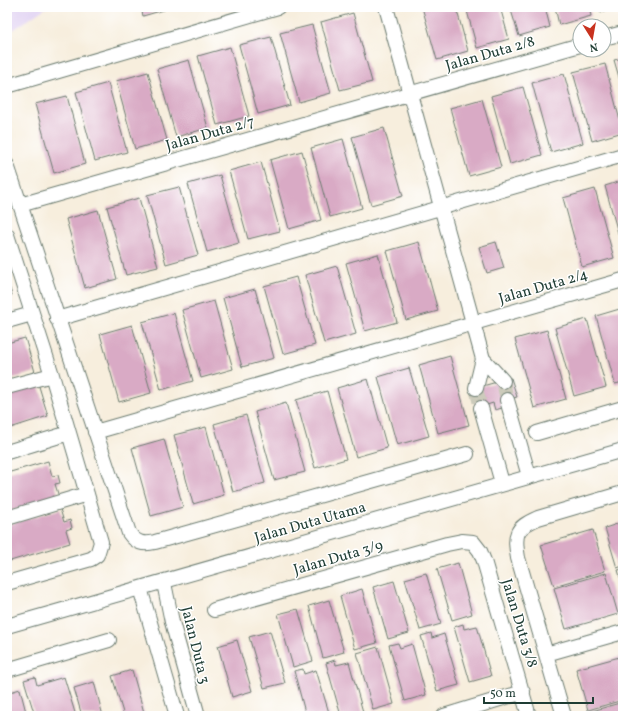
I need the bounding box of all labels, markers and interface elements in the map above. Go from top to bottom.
north arrow [572,18,612,58]
street label: Jalan Duta 2/8 [443,32,538,77]
text: N [588,38,599,54]
street label: Jalan Duta 2/7 [163,112,257,157]
street label: Jalan Duta 2/4 [496,265,591,310]
street label: Jalan Duta Utama [252,497,369,549]
street label: Jalan Duta 3/9 [291,536,386,581]
street label: Jalan Duta 3/8 [495,576,542,670]
street label: Jalan Duta 3 [175,604,214,686]
scale bar [484,679,593,705]
text: 50 m [490,686,516,702]

